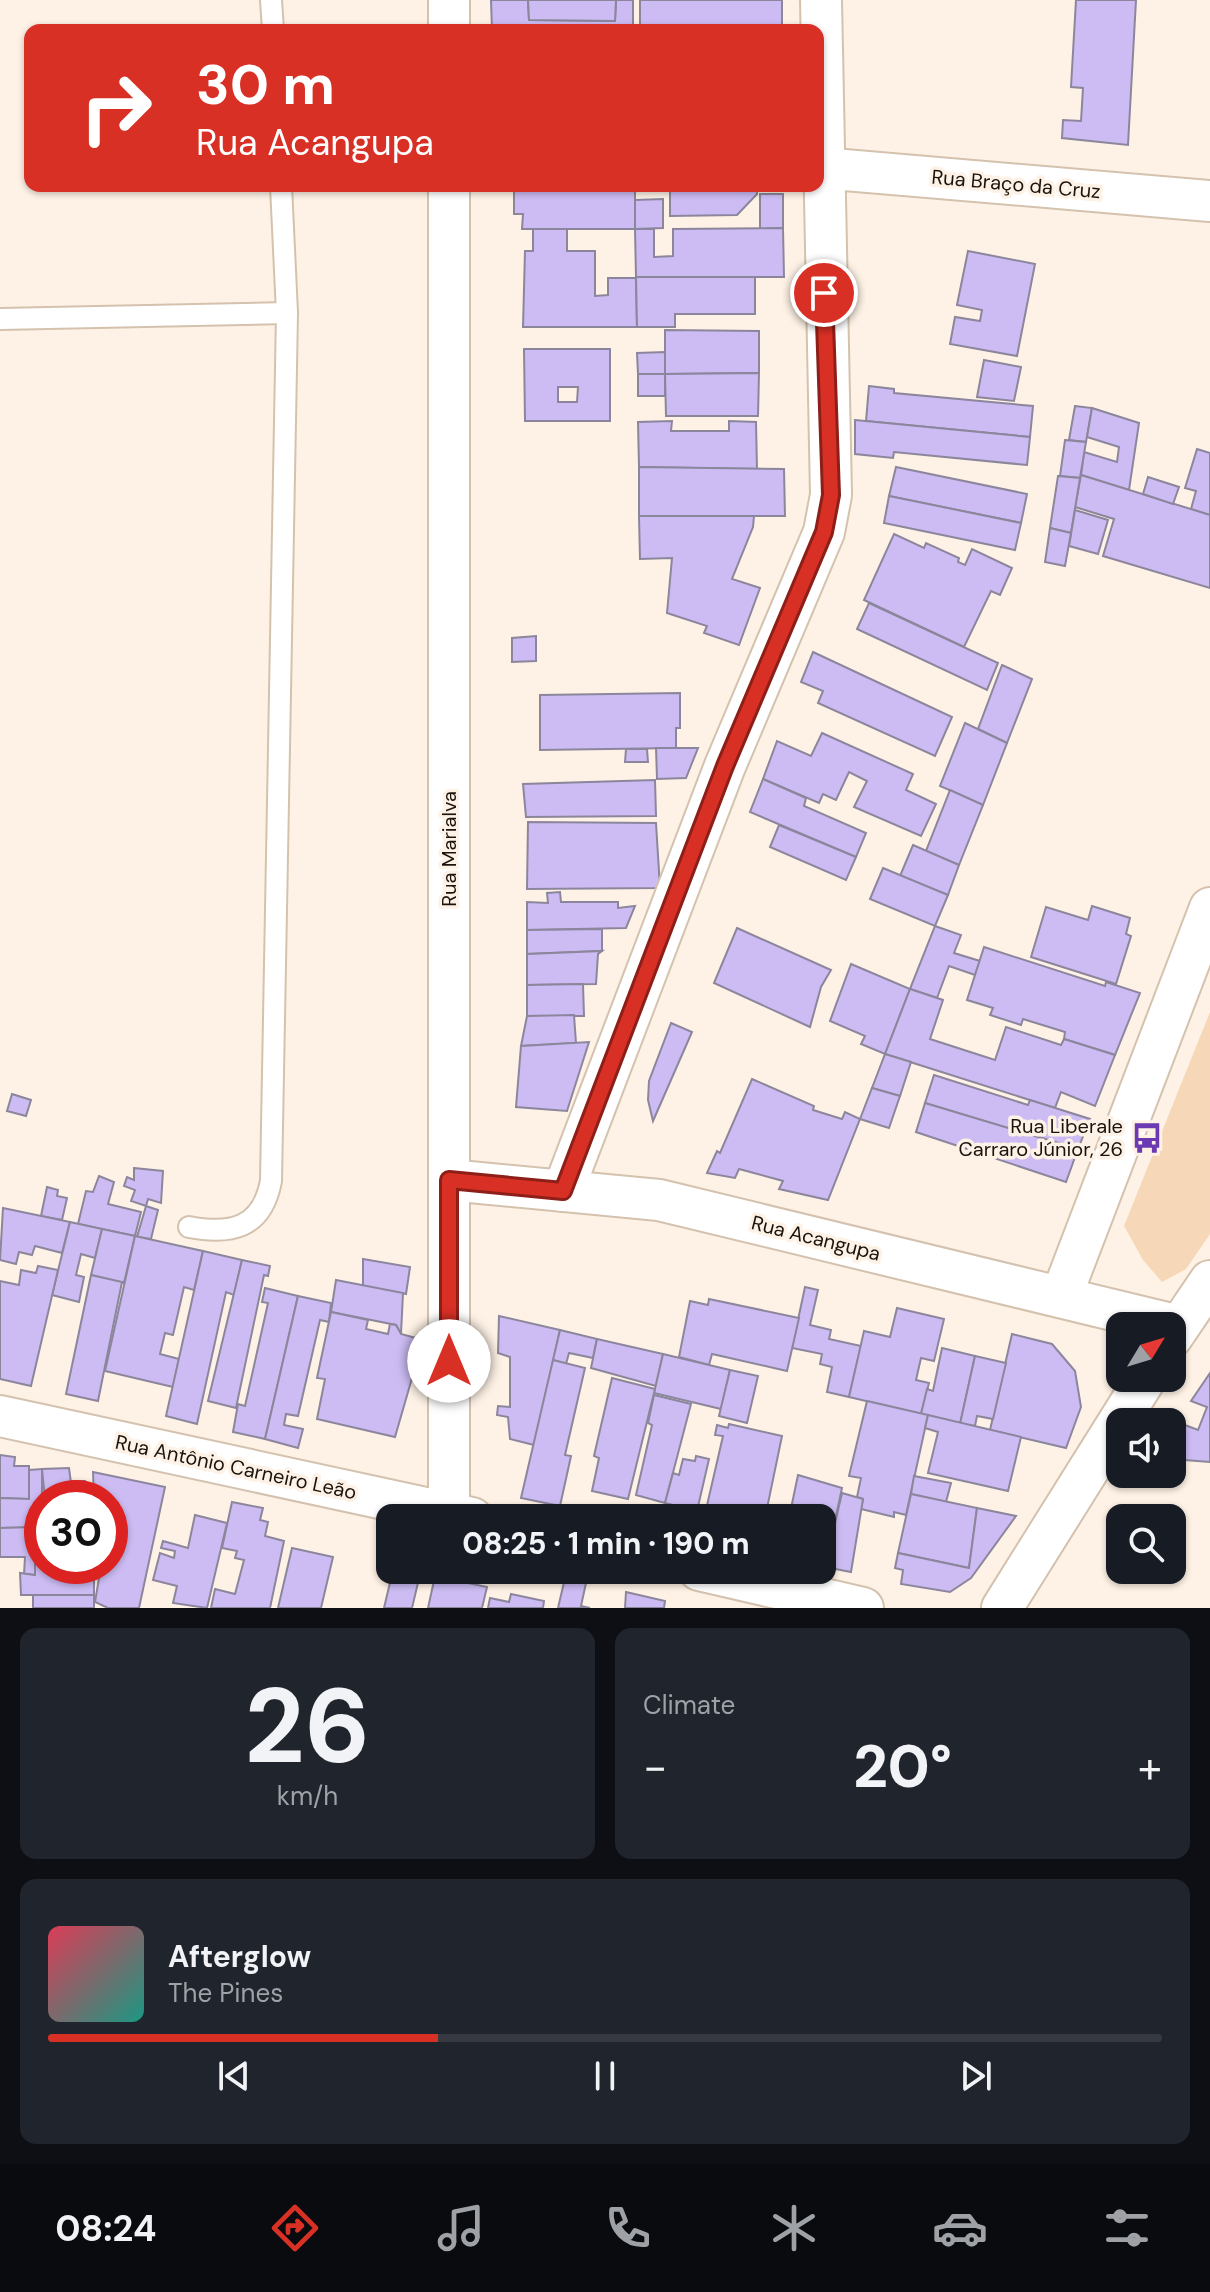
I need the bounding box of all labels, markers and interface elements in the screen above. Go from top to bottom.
text: 30 m [196,48,335,121]
icon: right [64,56,168,160]
text: Rua Acangupa [196,119,434,166]
street label: Rua Braço da Cruz [930,164,1102,204]
pin [790,259,858,327]
icon: arrive [802,271,846,315]
street label: Rua Marialva [436,791,462,907]
place label: Rua Liberale Carraro Júnior, 26 [958,1113,1123,1162]
bus stop icon: Rua Liberale Carraro Júnior, 26 [1130,1121,1164,1155]
street label: Rua Acangupa [749,1209,883,1267]
north arrow [1106,1312,1186,1392]
map controls [1106,1312,1186,1584]
position arrow [407,1319,491,1403]
button: sound [1106,1408,1186,1488]
street label: Rua Antônio Carneiro Leão [113,1429,359,1505]
speed limit sign: 30 [24,1480,128,1584]
button: search [1106,1504,1186,1584]
text: 08:25 · 1 min · 190 m [462,1524,750,1563]
text: 26 [245,1659,370,1794]
text: Climate [643,1688,735,1722]
text: 20° [853,1727,952,1806]
text: − [643,1738,667,1796]
text: + [1138,1738,1162,1796]
text: km/h [277,1779,338,1813]
text: Afterglow [168,1937,311,1976]
text: The Pines [168,1976,283,2010]
icon: previous [212,2054,256,2098]
icon: pause [583,2054,627,2098]
icon: next [954,2054,998,2098]
icon: directions [267,2200,323,2256]
icon: music [433,2200,489,2256]
icon: phone [600,2200,656,2256]
icon: climate [766,2200,822,2256]
icon: car [932,2200,988,2256]
icon: filters [1099,2200,1155,2256]
text: 08:24 [55,2205,156,2252]

